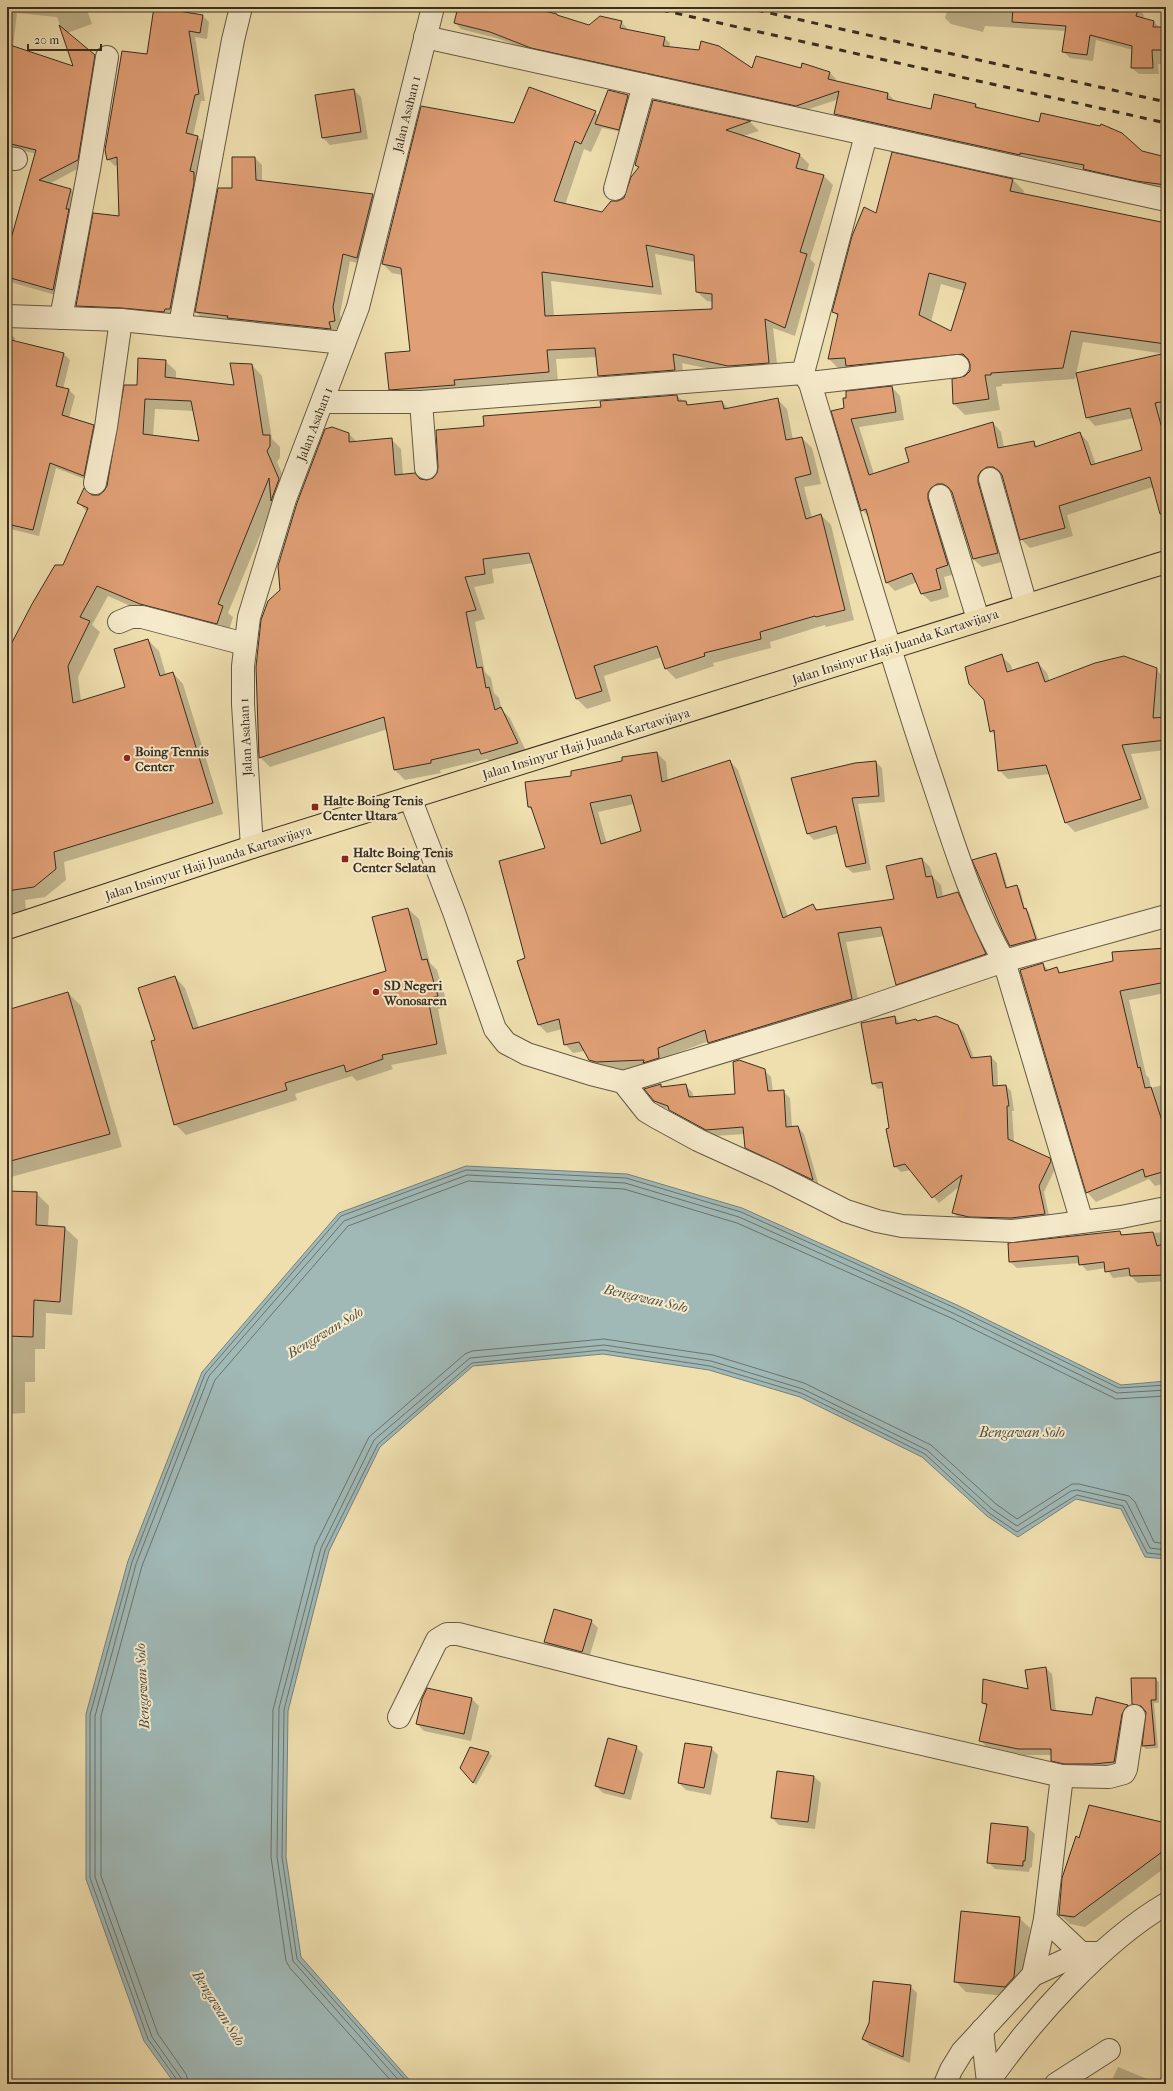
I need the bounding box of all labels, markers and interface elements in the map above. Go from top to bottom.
scale bar [28,26,101,52]
text: 20 m [34,33,59,47]
street label: Jalan Asahan 1 [390,74,423,155]
street label: Jalan Asahan 1 [293,385,335,464]
street label: Jalan Insinyur Haji Juanda Kartawijaya [789,606,1001,687]
street label: Jalan Asahan 1 [236,698,255,777]
street label: Jalan Insinyur Haji Juanda Kartawijaya [480,704,693,783]
place label: Boing Tennis Center [135,744,209,774]
marker: Boing Tennis Center [122,753,132,763]
place label: Halte Boing Tenis Center Utara [323,793,423,823]
marker: Halte Boing Tenis Center Utara [310,802,320,812]
street label: Jalan Insinyur Haji Juanda Kartawijaya [102,822,314,903]
place label: Halte Boing Tenis Center Selatan [353,845,453,875]
marker: Halte Boing Tenis Center Selatan [340,854,350,864]
place label: SD Negeri Wonosaren [383,978,447,1008]
marker: SD Negeri Wonosaren [371,987,381,997]
water label: Bengawan Solo [601,1280,690,1316]
water label: Bengawan Solo [283,1303,367,1362]
water label: Bengawan Solo [978,1424,1065,1441]
water label: Bengawan Solo [132,1643,153,1730]
water label: Bengawan Solo [188,1966,249,2049]

